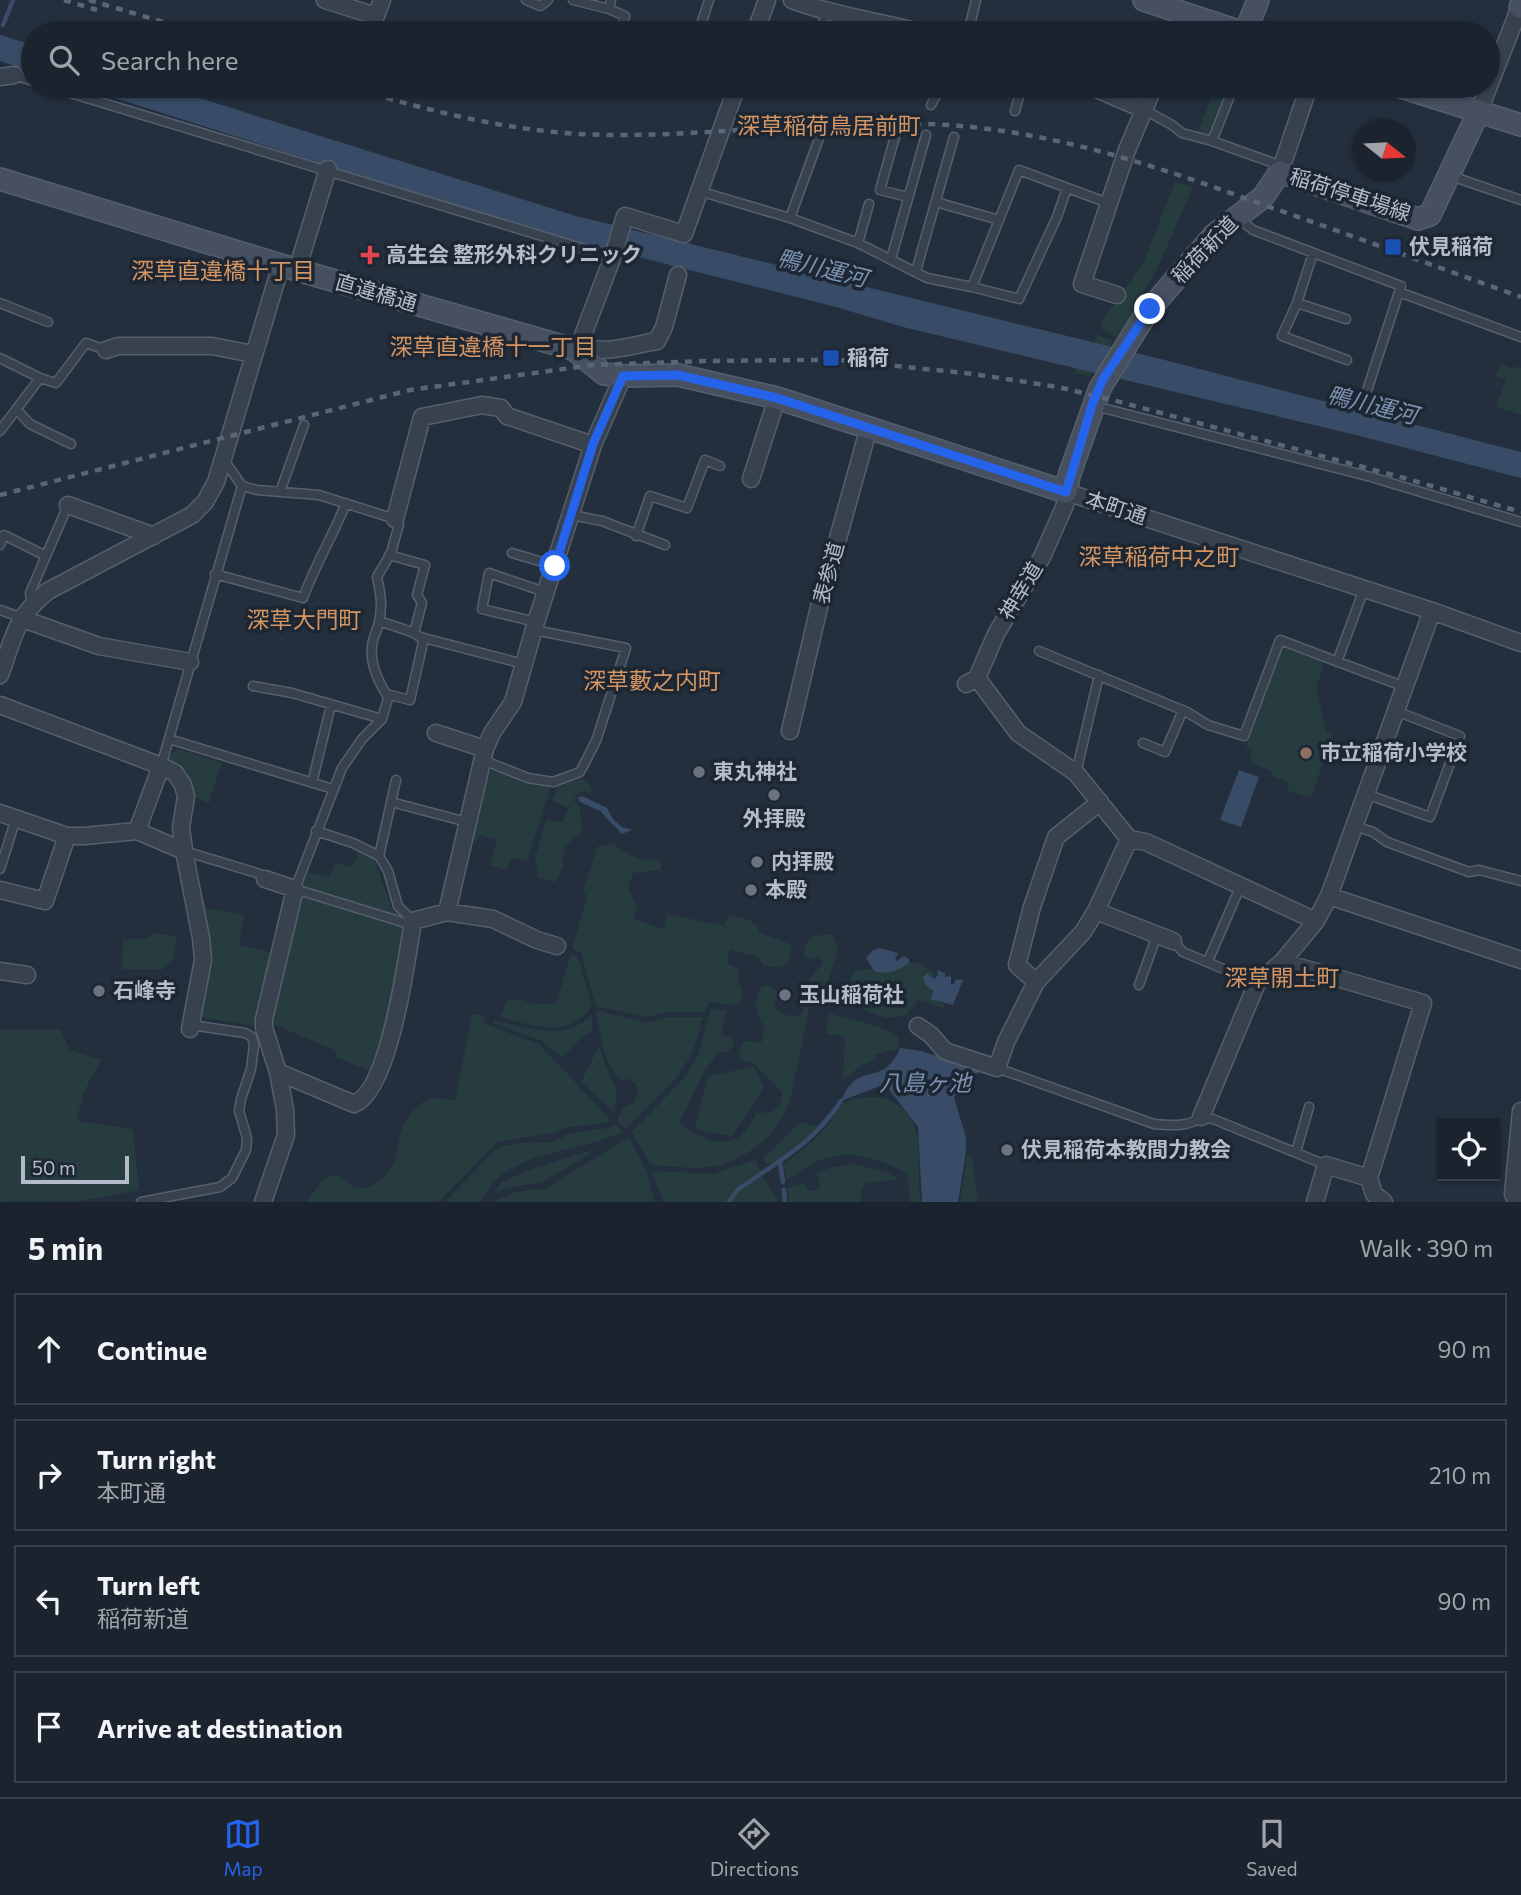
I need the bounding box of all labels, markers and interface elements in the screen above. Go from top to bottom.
search box [21,21,1500,98]
icon: search [45,41,83,79]
text: Search here [101,44,239,75]
district label: 深草稲荷鳥居前町 [737,111,921,139]
north arrow [1353,119,1416,182]
street label: 稲荷停車場線 [1287,162,1414,225]
street label: 稲荷新道 [1166,210,1242,288]
place label: 伏見稲荷 [1409,233,1493,258]
marker: 伏見稲荷 [1383,237,1403,257]
place label: 高生会 整形外科クリニック [386,241,642,266]
water label: 鴨川運河 [774,242,874,293]
marker: 高生会 整形外科クリニック [360,245,380,265]
district label: 深草直違橋十丁目 [131,256,315,284]
street label: 直違橋通 [333,268,420,315]
route end [1134,293,1165,324]
district label: 深草直違橋十一丁目 [390,332,597,360]
place label: 稲荷 [847,344,889,369]
marker: 稲荷 [821,348,841,368]
water label: 鴨川運河 [1324,379,1424,430]
street label: 本町通 [1083,485,1150,528]
street label: 表参道 [807,539,848,606]
district label: 深草稲荷中之町 [1079,542,1240,570]
route start [539,550,570,581]
street label: 神幸道 [993,557,1047,624]
district label: 深草大門町 [247,605,362,633]
district label: 深草藪之内町 [583,666,721,694]
place label: 市立稲荷小学校 [1320,739,1467,764]
marker: 市立稲荷小学校 [1298,745,1314,761]
place label: 東丸神社 [713,758,797,783]
marker: 東丸神社 [691,764,707,780]
marker: 外拝殿 [766,787,782,803]
place label: 外拝殿 [743,805,806,830]
place label: 内拝殿 [771,848,834,873]
marker: 内拝殿 [749,854,765,870]
place label: 本殿 [765,876,807,901]
marker: 本殿 [743,882,759,898]
district label: 深草開土町 [1225,963,1340,991]
place label: 石峰寺 [113,977,176,1002]
place label: 玉山稲荷社 [799,981,904,1006]
marker: 石峰寺 [91,983,107,999]
marker: 玉山稲荷社 [777,987,793,1003]
water label: 八島ヶ池 [879,1068,973,1096]
map controls [1437,1118,1500,1181]
button: locate [1437,1118,1500,1181]
place label: 伏見稲荷本教間力教会 [1021,1136,1231,1161]
marker: 伏見稲荷本教間力教会 [999,1142,1015,1158]
scale bar [21,1153,130,1185]
text: 50 m [32,1156,76,1179]
text: 5 min [28,1229,103,1266]
text: Walk · 390 m [1360,1234,1493,1262]
icon: ahead [30,1330,68,1368]
text: Continue [97,1334,207,1365]
text: 90 m [1438,1335,1491,1363]
text: Turn right [97,1443,216,1474]
icon: right [30,1456,68,1494]
text: 210 m [1429,1461,1491,1489]
text: 本町通 [97,1478,166,1506]
text: Turn left [97,1569,200,1600]
icon: left [30,1582,68,1620]
text: 90 m [1438,1587,1491,1615]
text: 稲荷新道 [97,1604,189,1632]
icon: arrive [30,1708,68,1746]
text: Arrive at destination [97,1712,343,1743]
tab: Map [224,1815,263,1880]
tab: Directions [710,1815,799,1880]
tab: Saved [1246,1815,1297,1880]

